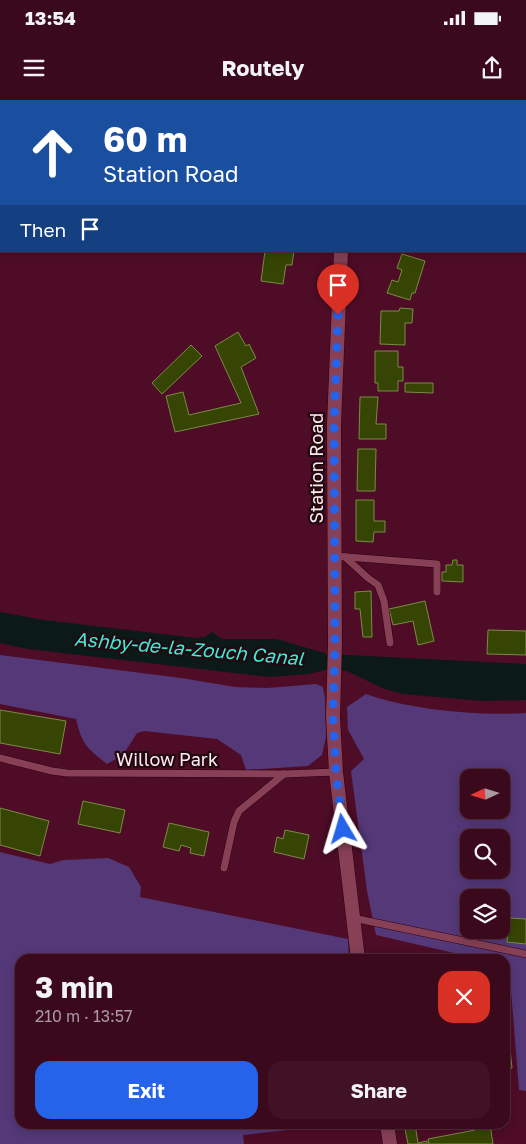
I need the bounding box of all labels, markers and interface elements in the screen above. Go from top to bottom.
text: 13:54 [25,6,76,29]
icon: menu [20,54,48,82]
text: Routely [221,54,305,81]
icon: share [478,54,506,82]
text: 60 m [103,118,187,160]
icon: ahead [20,120,85,185]
text: Station Road [103,160,238,187]
icon: arrive [76,215,104,243]
text: Then [20,218,66,241]
pin [317,264,359,315]
icon: arrive [324,271,352,299]
street label: Station Road [305,413,327,523]
water label: Ashby-de-la-Zouch Canal [73,627,305,670]
street label: Willow Park [116,748,218,770]
north arrow [460,769,510,819]
map controls [460,769,510,939]
position arrow [316,802,368,854]
button: search [460,829,510,879]
button: layers [460,889,510,939]
text: 3 min [35,969,113,1005]
button: close [438,971,490,1023]
text: 210 m · 13:57 [35,1006,133,1026]
button: Exit [35,1061,258,1119]
button: Share [268,1061,490,1119]

